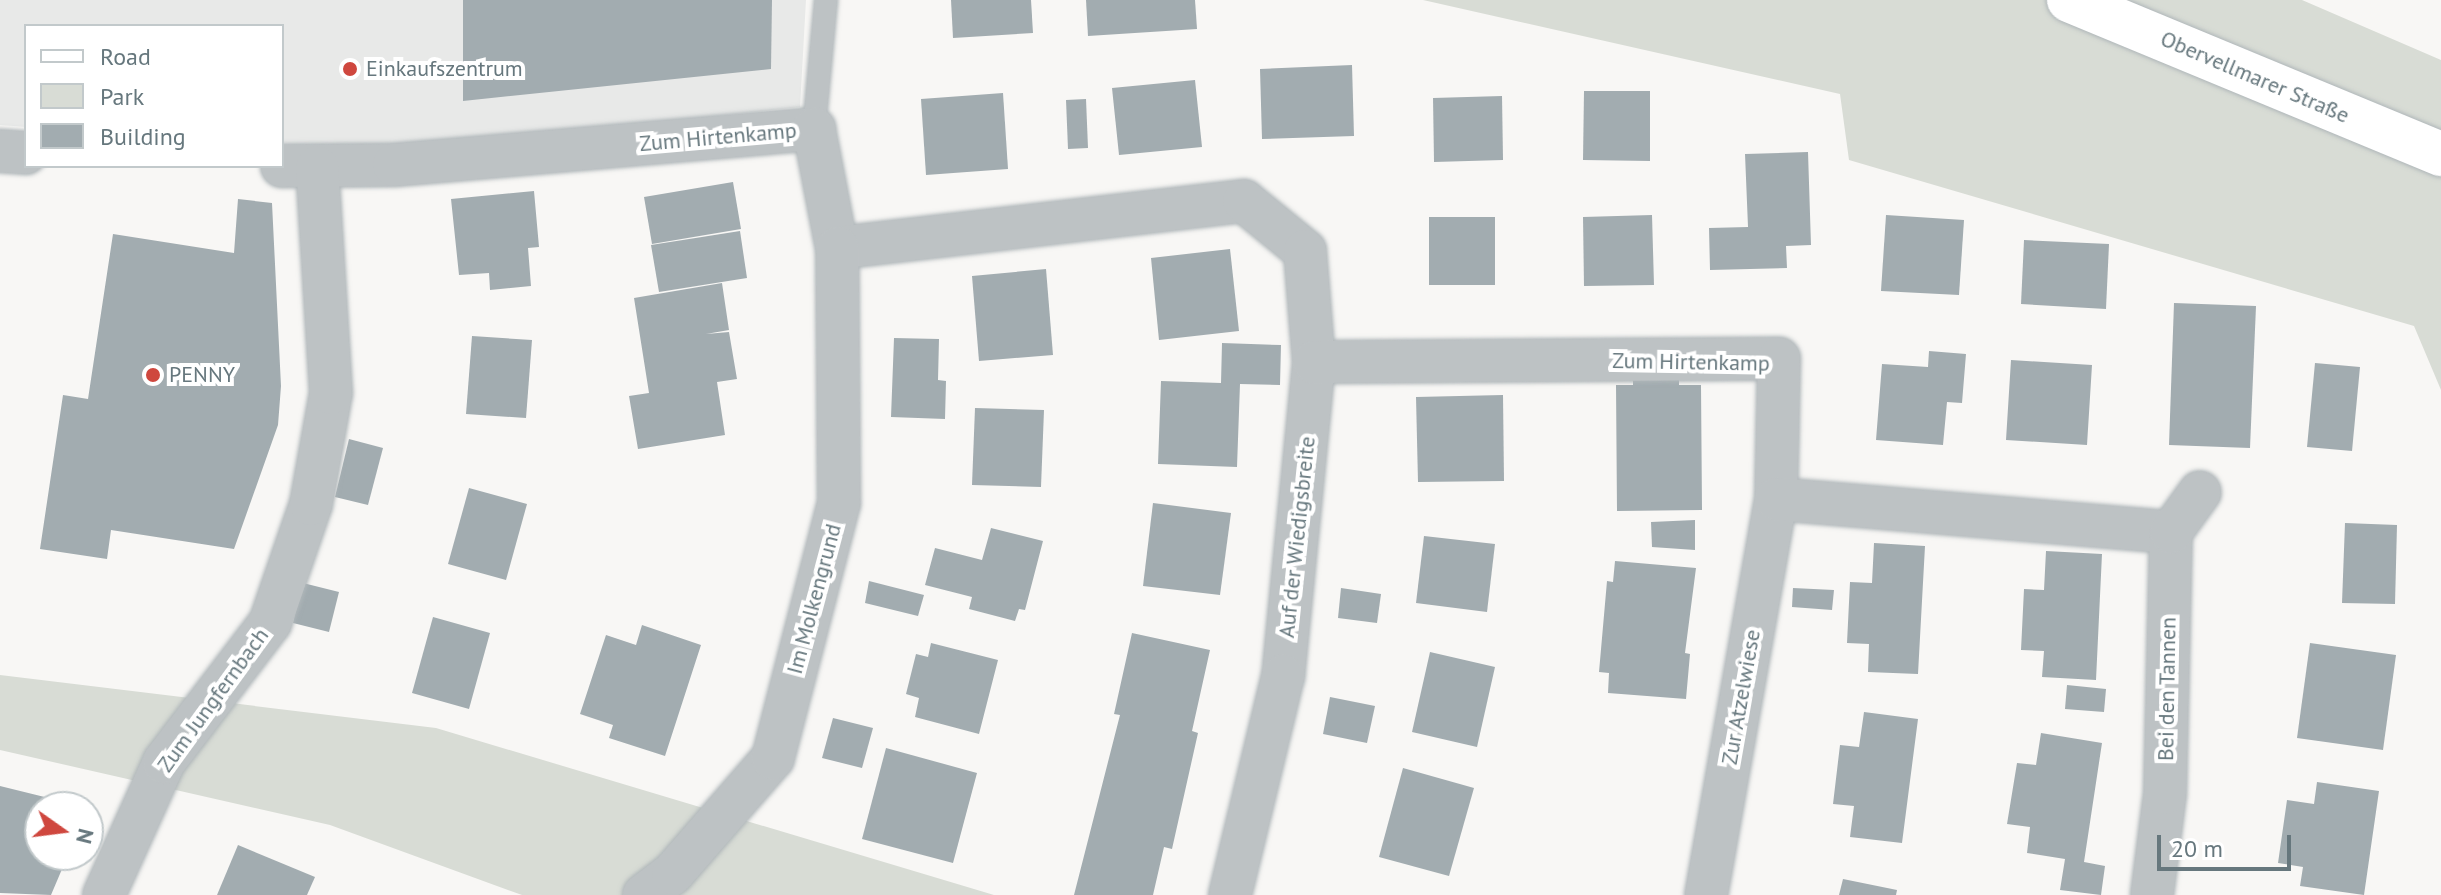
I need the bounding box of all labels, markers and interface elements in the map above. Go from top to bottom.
legend [24,24,284,168]
street label: Obervellmarer Straße [2157,25,2353,129]
text: Road [100,41,151,72]
place label: Einkaufszentrum [366,56,523,82]
marker: Einkaufszentrum [341,60,359,78]
text: Park [100,81,144,112]
street label: Zum Hirtenkamp [638,117,798,157]
text: Building [100,121,186,152]
street label: Zum Hirtenkamp [1612,347,1770,377]
place label: PENNY [169,362,235,388]
marker: PENNY [144,366,162,384]
street label: Auf der Wiedigsbreite [1273,435,1321,639]
street label: Im Molkengrund [781,521,847,677]
street label: Bei den Tannen [2153,616,2181,762]
street label: Zum Jungfernbach [152,623,274,777]
street label: Zur Atzelwiese [1716,627,1766,767]
north arrow [24,791,104,871]
scale bar [2161,819,2295,869]
text: N [70,826,101,847]
text: 20 m [2171,833,2223,864]

